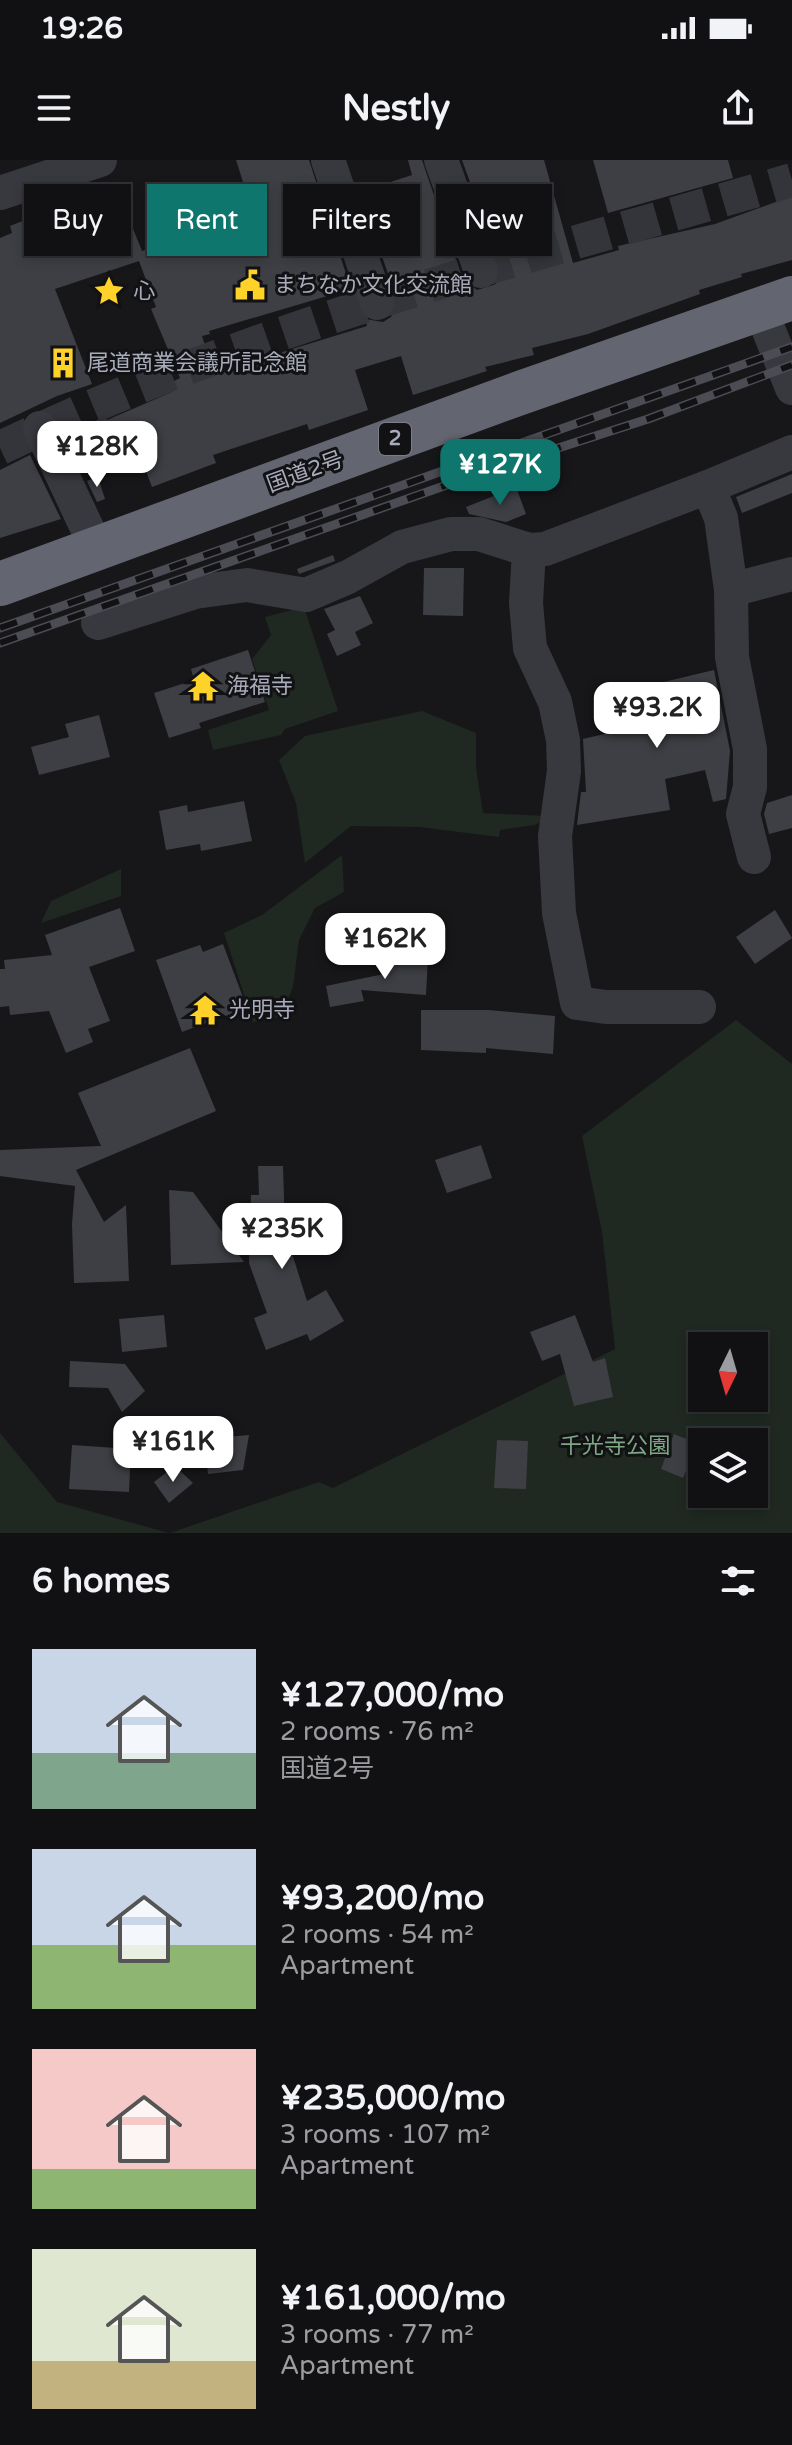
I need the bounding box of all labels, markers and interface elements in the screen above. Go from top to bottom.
text: 19:26 [40,10,123,47]
icon: menu [32,86,76,130]
icon: share [716,86,760,130]
text: Nestly [342,87,450,130]
chip: Buy [24,184,131,256]
chip: Rent [147,184,267,256]
chip: Filters [283,184,420,256]
chip: New [436,184,552,256]
public building icon: まちなか文化交流館 [233,268,267,302]
place label: まちなか文化交流館 [274,272,472,298]
place icon: 心 [92,274,126,308]
place label: 心 [133,278,155,304]
building icon: 尾道商業会議所記念館 [46,346,80,380]
place label: 尾道商業会議所記念館 [87,350,307,376]
pin: ¥128K [41,421,153,489]
road number: 2 [379,423,411,455]
text: ¥128K [55,431,139,462]
pin: ¥127K [444,439,556,507]
street label: 国道2号 [263,446,347,498]
text: ¥127K [458,449,542,480]
temple icon: 海福寺 [186,669,220,703]
place label: 海福寺 [227,673,293,699]
pin: ¥93.2K [592,682,722,750]
text: ¥93.2K [612,692,702,723]
pin: ¥162K [329,913,441,981]
text: ¥162K [343,923,427,954]
temple icon: 光明寺 [188,993,222,1027]
place label: 光明寺 [229,997,295,1023]
pin: ¥235K [226,1203,338,1271]
text: ¥235K [240,1213,324,1244]
north arrow [688,1332,768,1412]
map controls [688,1332,768,1508]
pin: ¥161K [117,1416,229,1484]
text: ¥161K [131,1426,215,1457]
button: layers [688,1428,768,1508]
park label: 千光寺公園 [560,1433,670,1459]
icon: filters [716,1559,760,1603]
text: 6 homes [32,1561,170,1602]
text: ¥127,000/mo [280,1675,504,1716]
icon: home [96,1681,192,1777]
text: 2 rooms · 76 m² [280,1716,474,1747]
text: 国道2号 [280,1753,374,1784]
text: ¥93,200/mo [280,1878,484,1919]
icon: home [96,1881,192,1977]
text: 2 rooms · 54 m² [280,1919,474,1950]
text: Apartment [280,1950,414,1981]
text: ¥235,000/mo [280,2078,505,2119]
icon: home [96,2081,192,2177]
text: 3 rooms · 107 m² [280,2119,490,2150]
text: Apartment [280,2150,414,2181]
text: ¥161,000/mo [280,2278,506,2319]
icon: home [96,2281,192,2377]
text: 3 rooms · 77 m² [280,2319,474,2350]
text: Apartment [280,2350,414,2381]

